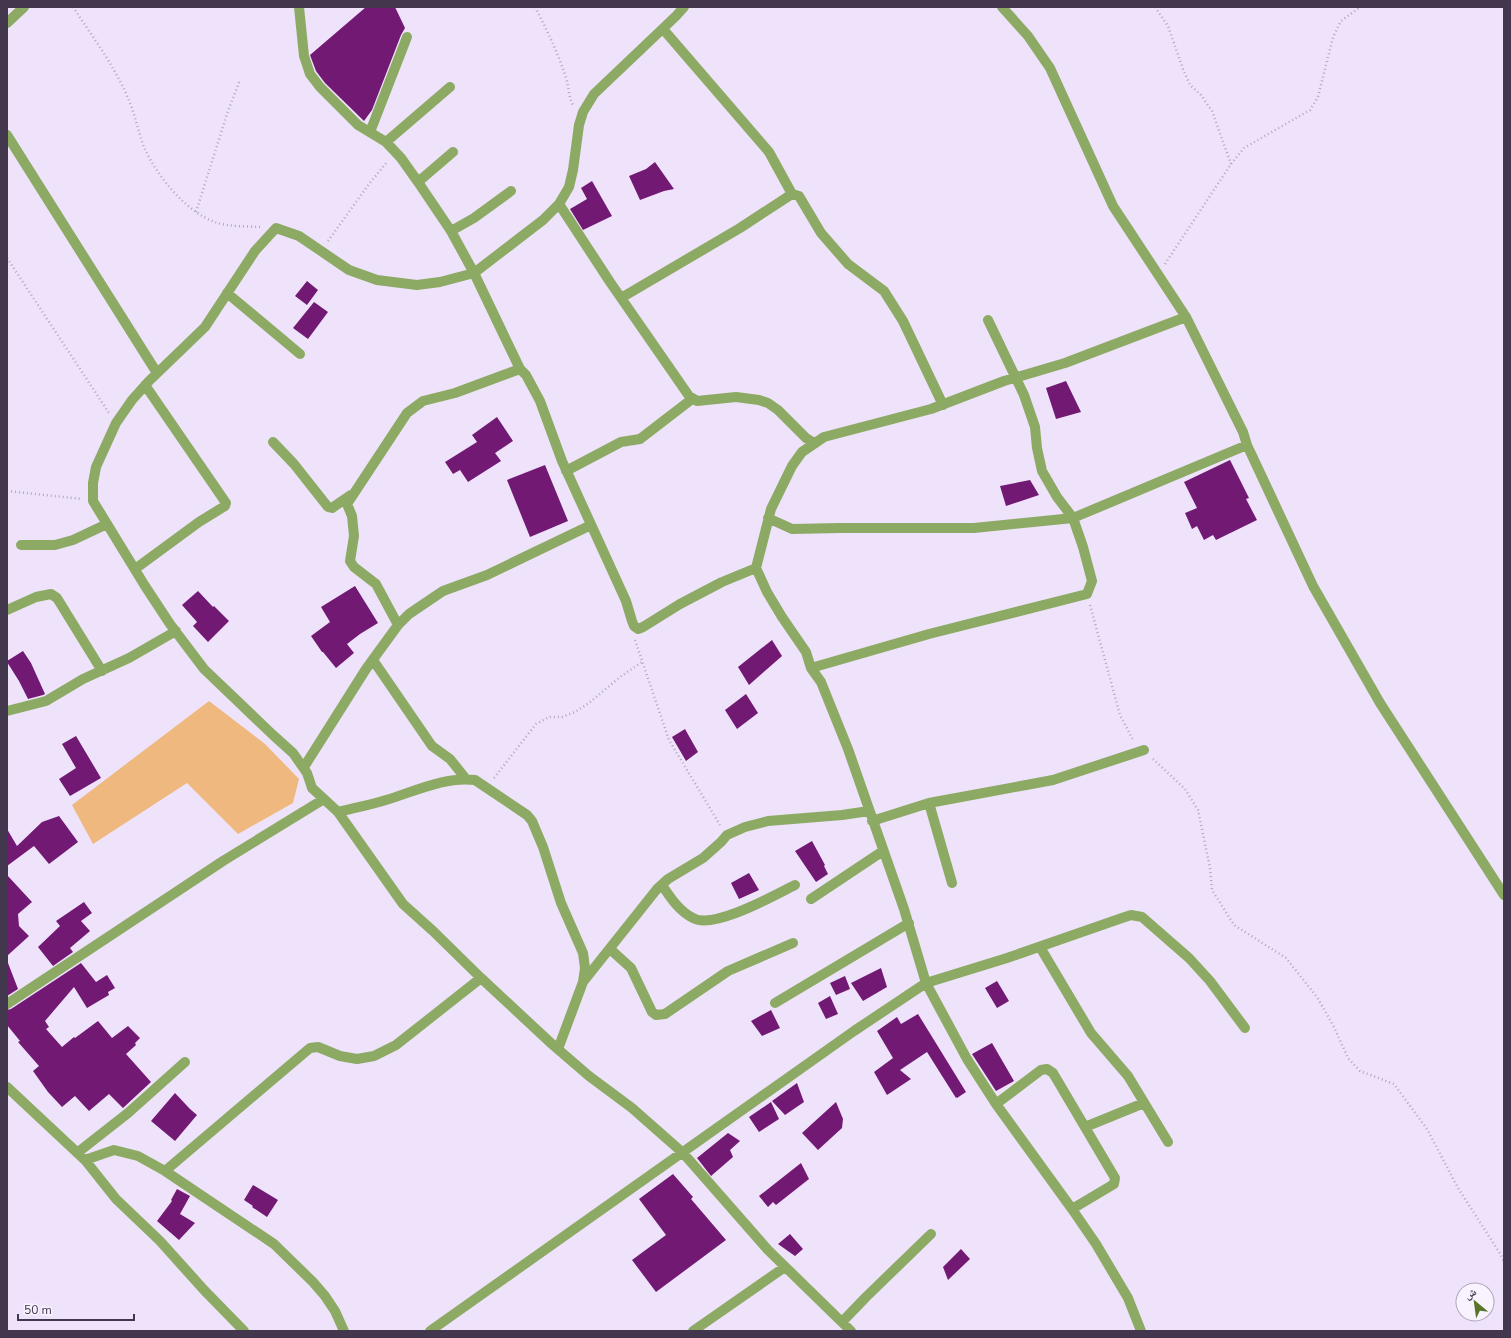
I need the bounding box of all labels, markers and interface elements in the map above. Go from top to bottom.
north arrow [1455,1282,1495,1322]
text: ش [1462,1284,1479,1303]
scale bar [18,1296,134,1322]
text: 50 m [24,1302,52,1318]

